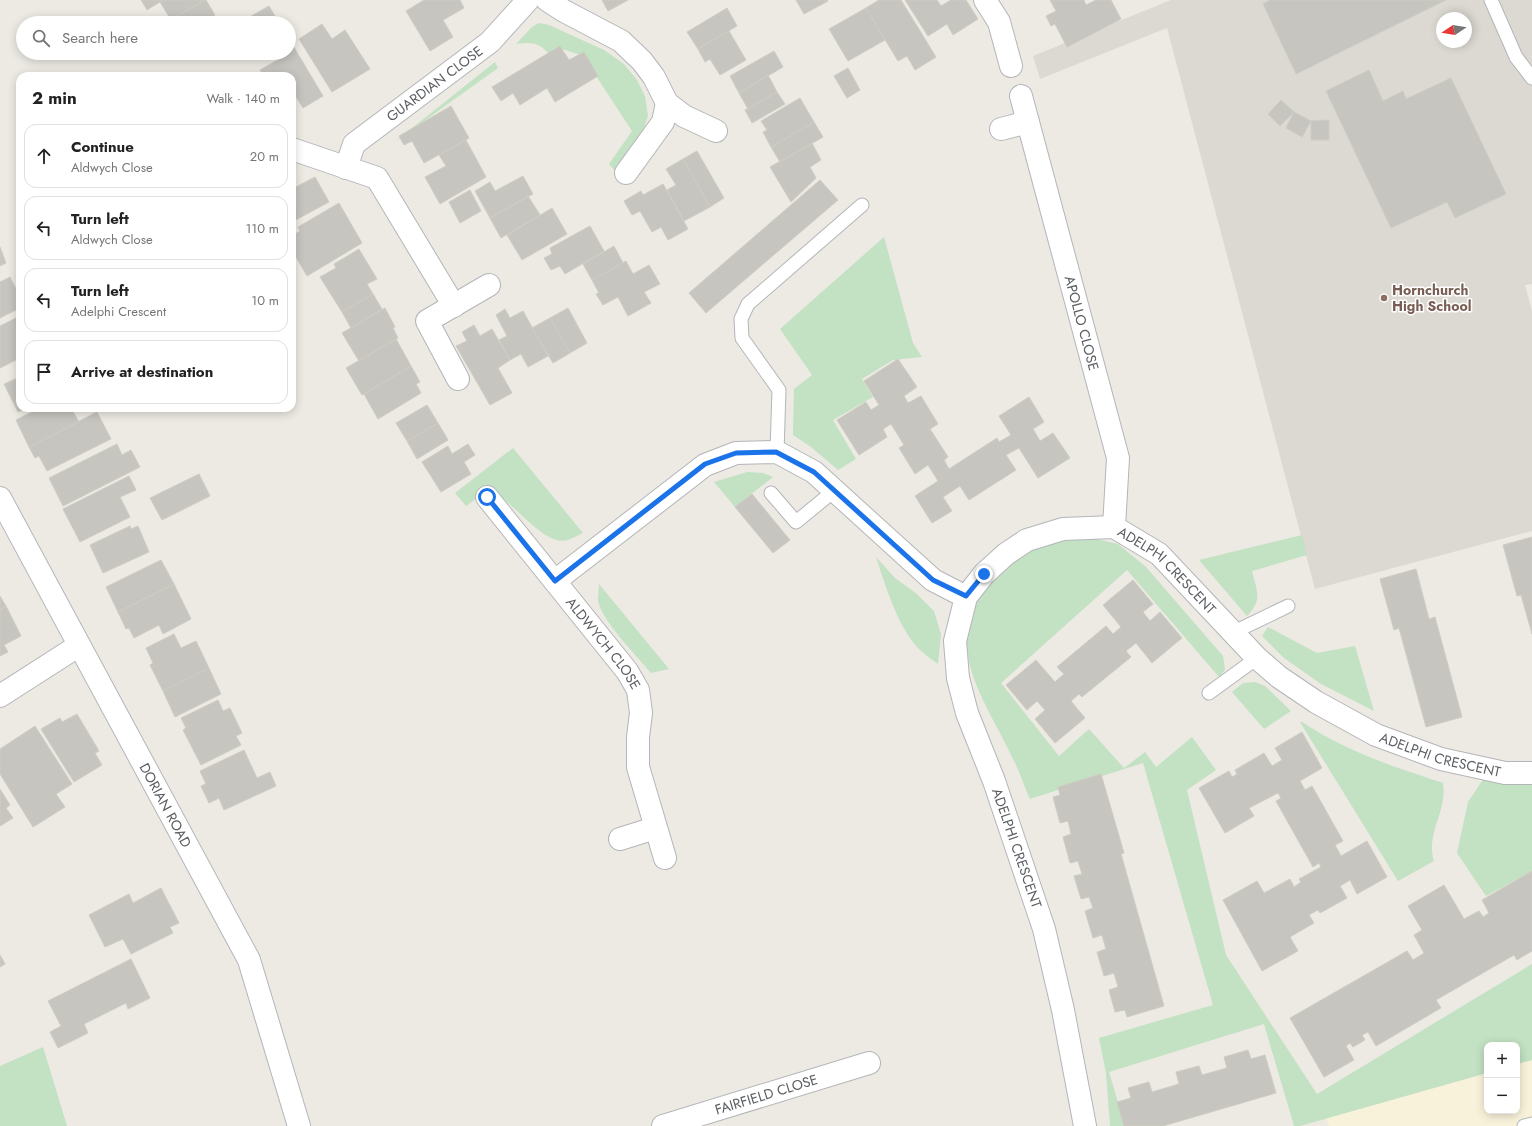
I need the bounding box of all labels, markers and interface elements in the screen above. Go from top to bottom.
north arrow [1436,12,1472,48]
search box [16,16,296,60]
icon: search [30,27,52,49]
text: Search here [62,27,138,49]
street label: GUARDIAN CLOSE [382,41,487,126]
text: 2 min [32,86,77,110]
text: Walk · 140 m [206,89,280,108]
text: Continue [71,136,134,158]
icon: ahead [33,145,55,167]
text: 20 m [250,147,279,166]
text: Aldwych Close [71,158,153,177]
text: Turn left [71,208,129,230]
icon: left [33,217,55,239]
text: 110 m [245,219,279,238]
text: Aldwych Close [71,230,153,249]
street label: APOLLO CLOSE [1060,273,1104,373]
text: Turn left [71,280,129,302]
place label: Hornchurch High School [1392,280,1472,316]
icon: left [33,289,55,311]
text: 10 m [251,291,279,310]
marker: Hornchurch High School [1379,293,1389,303]
text: Adelphi Crescent [71,302,166,321]
icon: arrive [33,361,55,383]
text: Arrive at destination [71,361,213,383]
route start [478,488,496,506]
street label: ADELPHI CRESCENT [1114,522,1221,619]
route end [975,565,993,583]
street label: ALDWYCH CLOSE [561,593,646,693]
street label: ADELPHI CRESCENT [1377,727,1503,782]
street label: DORIAN ROAD [135,759,197,851]
street label: ADELPHI CRESCENT [987,785,1047,911]
map controls [1484,1042,1520,1114]
button: + [1484,1042,1520,1078]
street label: FAIRFIELD CLOSE [712,1069,820,1120]
button: − [1484,1078,1520,1114]

